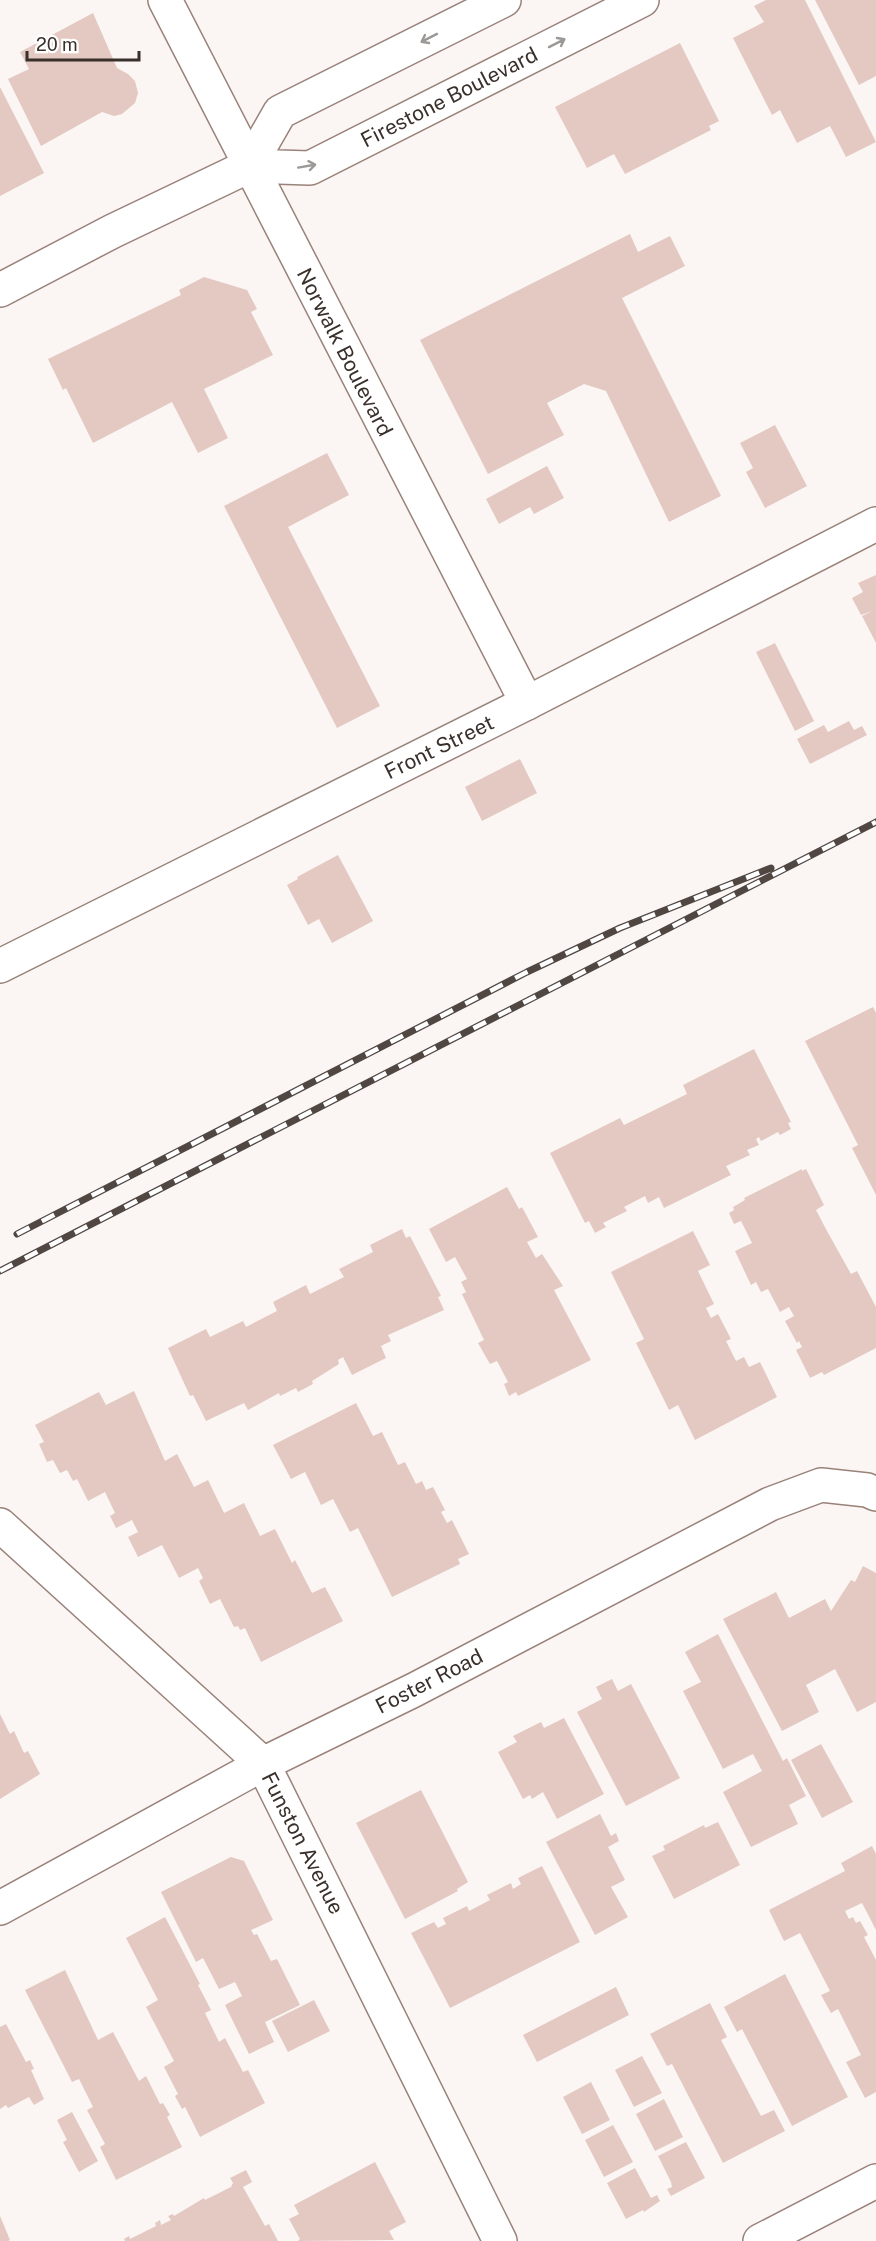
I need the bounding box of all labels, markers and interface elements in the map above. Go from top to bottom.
scale bar [27,24,140,62]
one-way arrow [420,32,438,44]
text: 20 m [36,34,78,55]
one-way arrow [548,37,565,49]
street label: Firestone Boulevard [356,42,542,152]
one-way arrow [297,160,316,171]
street label: Norwalk Boulevard [292,264,398,440]
street label: Front Street [380,710,498,784]
street label: Foster Road [371,1643,487,1719]
street label: Funston Avenue [256,1768,350,1918]

